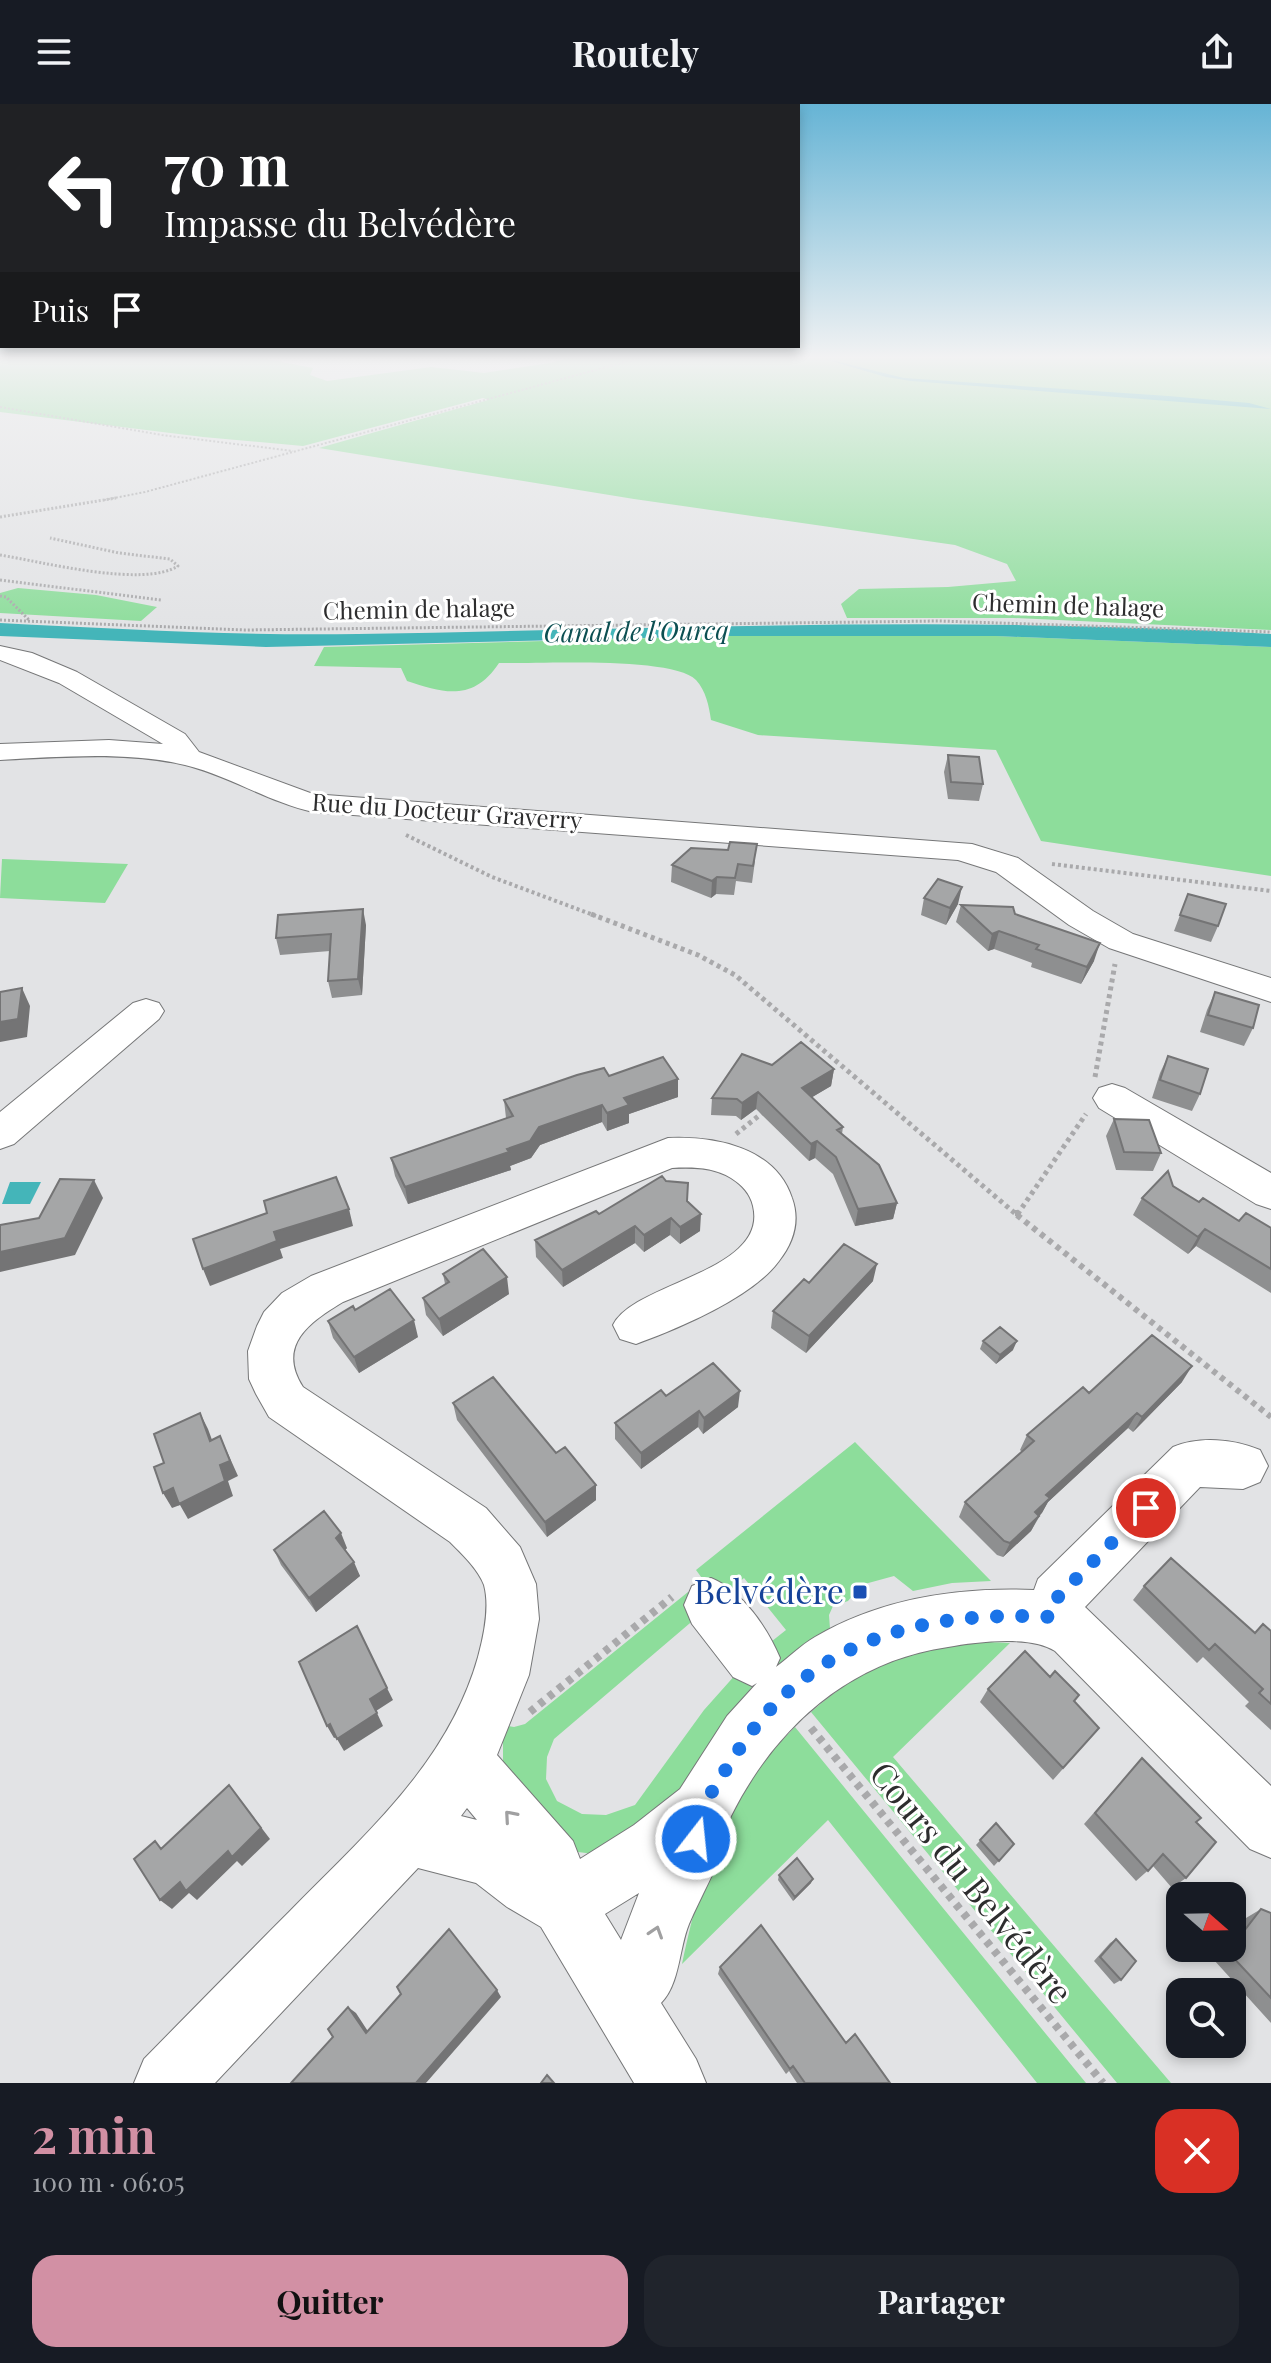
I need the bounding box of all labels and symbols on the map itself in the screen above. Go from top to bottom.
street label: Chemin de halage [971,585,1165,623]
street label: Chemin de halage [323,590,515,626]
water label: Canal de l'Ourcq [543,611,729,650]
street label: Rue du Docteur Graverry [311,785,583,835]
pin [1112,1474,1180,1542]
place label: Belvédère [694,1567,844,1613]
marker: Belvédère [851,1583,869,1601]
street label: Cours du Belvédère [861,1751,1084,2012]
position arrow [654,1797,738,1881]
one-way arrow [505,1810,520,1825]
north arrow [1166,1882,1246,1962]
one-way arrow [646,1926,662,1940]

